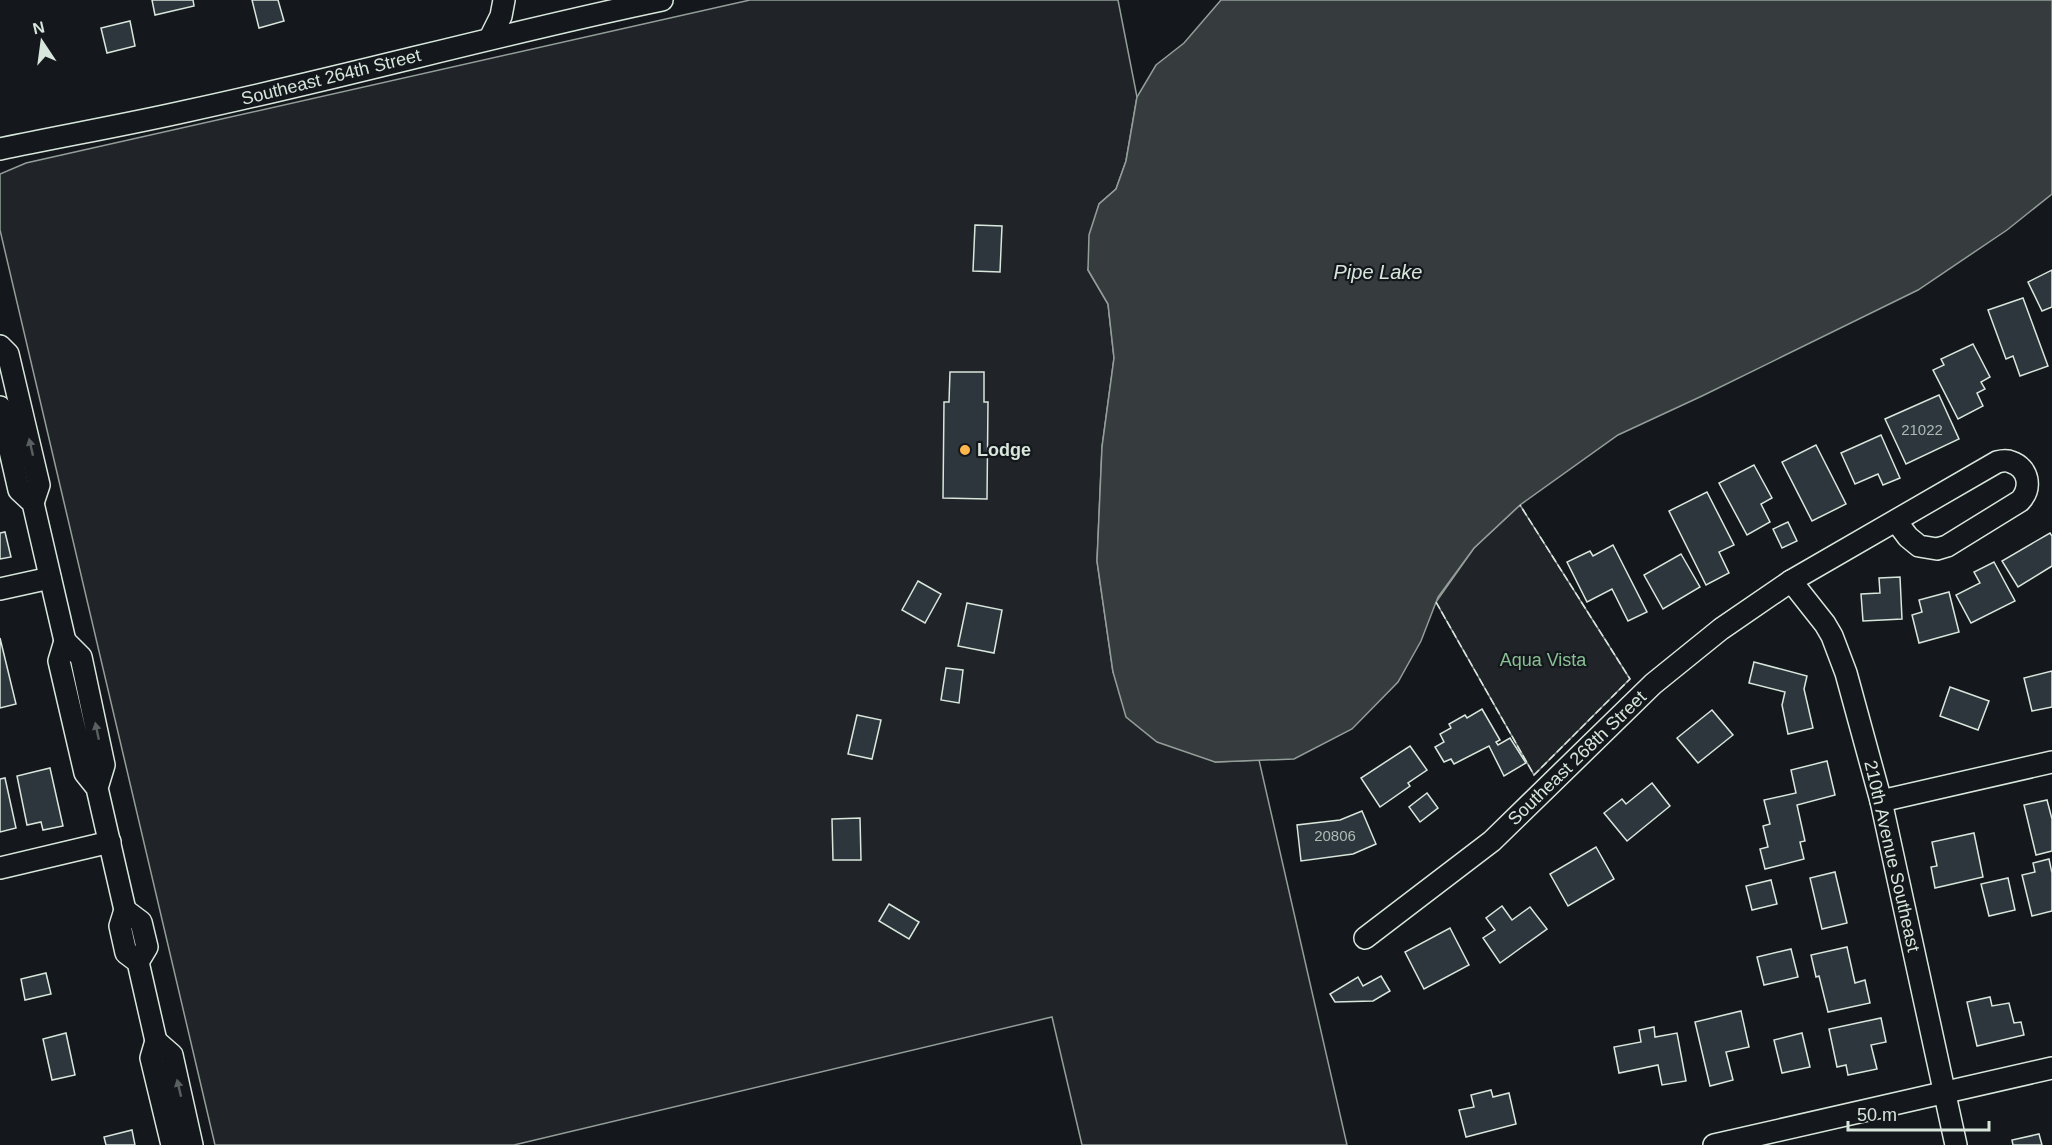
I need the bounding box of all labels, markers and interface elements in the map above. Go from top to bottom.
north arrow [12,12,72,72]
text: N [31,18,46,37]
street label: Southeast 264th Street [239,45,423,109]
water label: Pipe Lake [1334,261,1422,283]
house number: 21022 [1901,421,1943,438]
one-way arrow [25,438,35,456]
place label: Lodge [977,440,1031,460]
marker: Lodge [958,443,972,457]
park label: Aqua Vista [1500,650,1587,670]
street label: Southeast 268th Street [1504,687,1650,829]
one-way arrow [92,721,101,740]
street label: 210th Avenue Southeast [1860,758,1924,954]
house number: 20806 [1314,827,1356,844]
one-way arrow [174,1079,184,1097]
scale bar [1848,1094,1989,1132]
text: 50 m [1857,1105,1897,1125]

